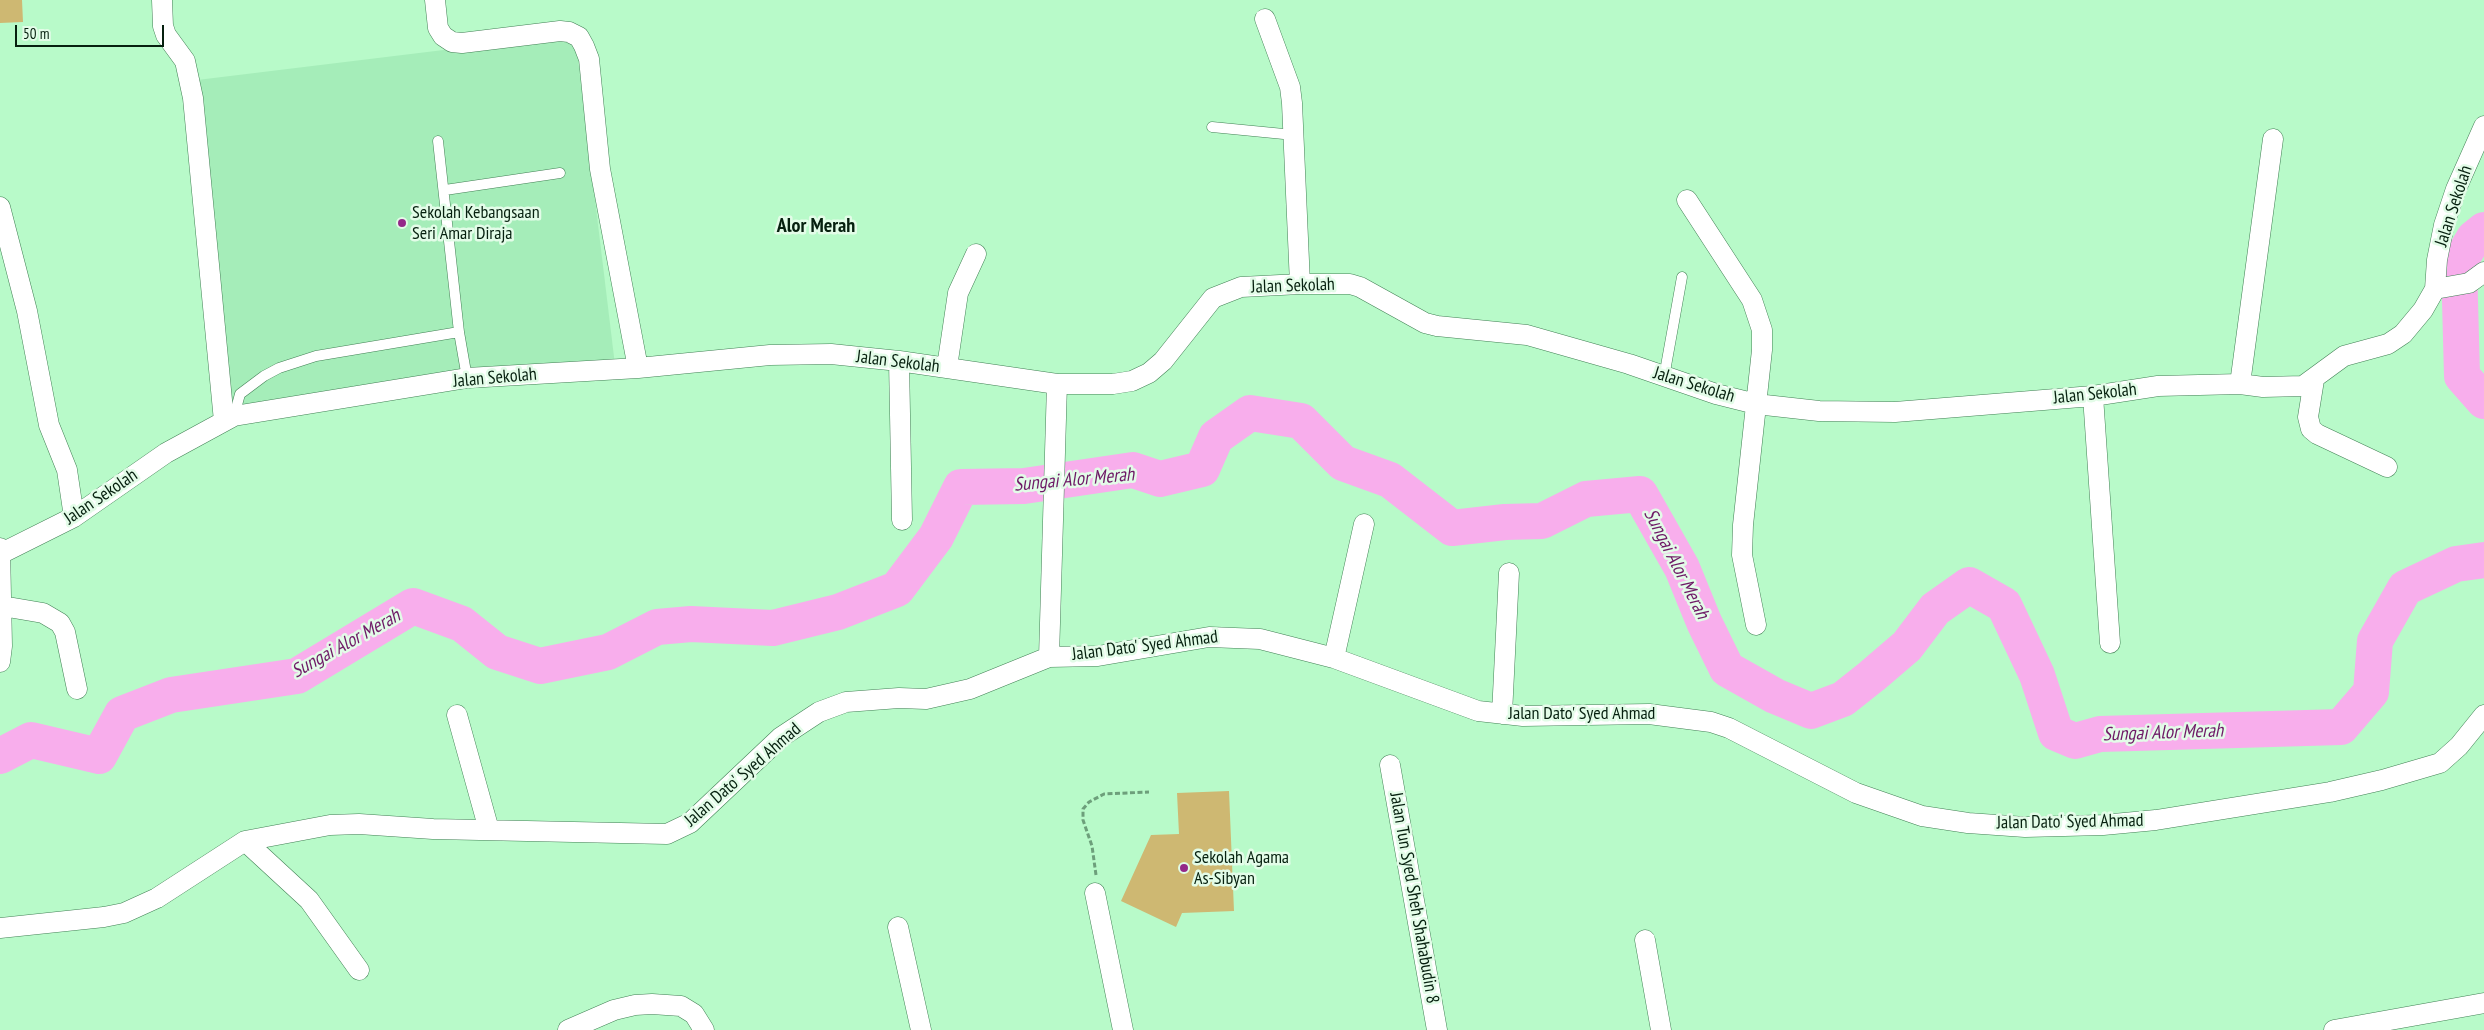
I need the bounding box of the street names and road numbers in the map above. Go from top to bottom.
street label: Jalan Sekolah [2431,163,2477,249]
street label: Jalan Sekolah [1251,274,1335,298]
street label: Jalan Sekolah [855,346,941,378]
street label: Jalan Sekolah [1651,362,1737,408]
street label: Jalan Sekolah [452,364,538,392]
street label: Jalan Sekolah [2052,379,2138,409]
street label: Jalan Sekolah [60,465,142,529]
street label: Jalan Dato' Syed Ahmad [1071,626,1219,666]
street label: Jalan Dato' Syed Ahmad [1509,703,1655,725]
street label: Jalan Dato' Syed Ahmad [681,719,805,831]
street label: Jalan Tun Syed Sheh Shahabudin 8 [1385,791,1443,1005]
street label: Jalan Dato' Syed Ahmad [1996,810,2144,834]

